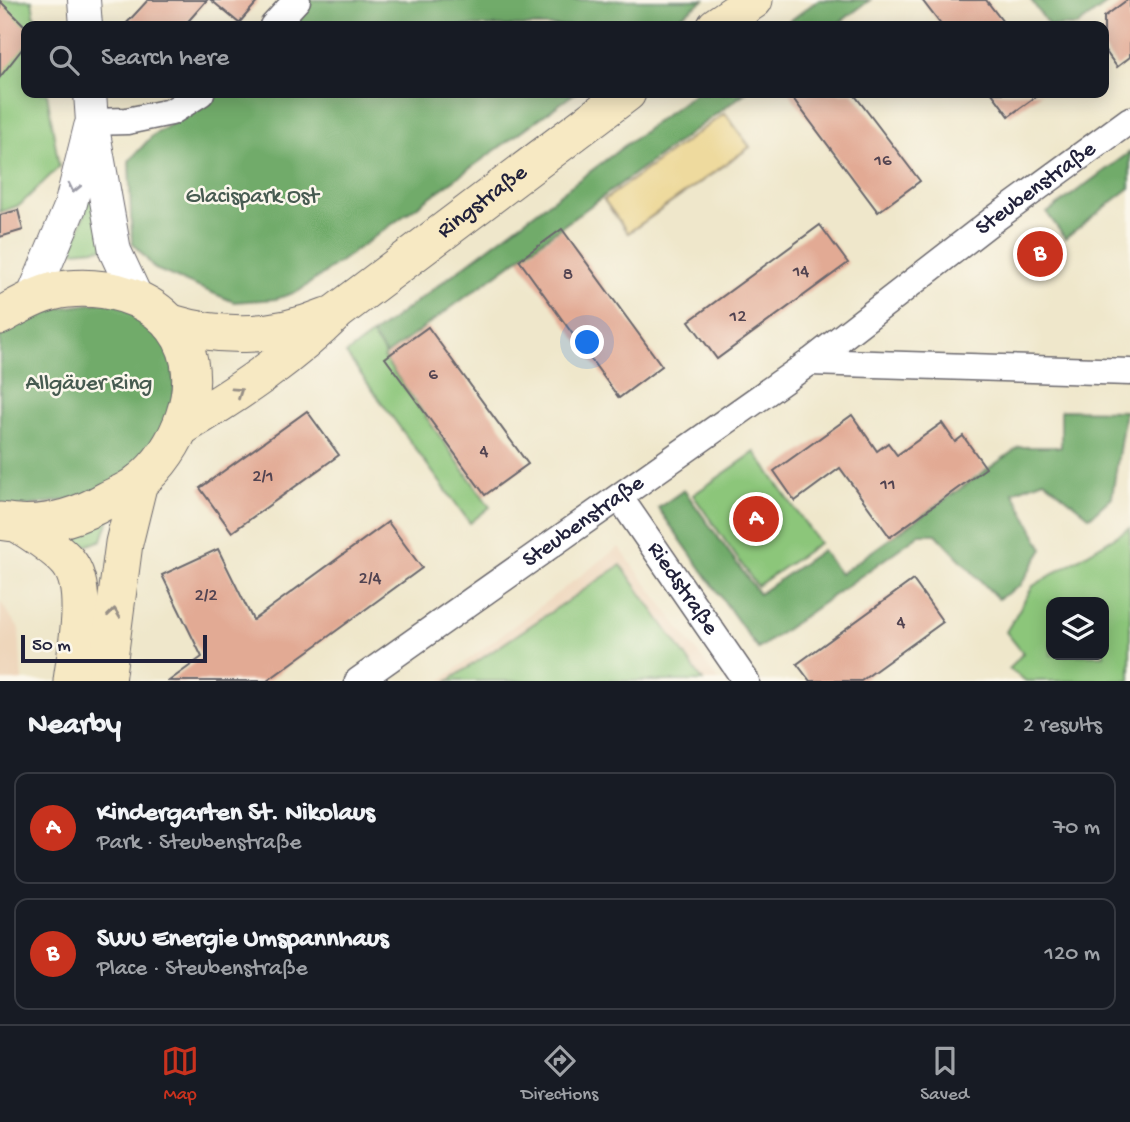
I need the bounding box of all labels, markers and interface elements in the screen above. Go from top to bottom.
search box [21,21,1109,98]
icon: search [45,41,83,79]
text: Search here [101,44,229,75]
street label: Steubenstraße [970,135,1102,242]
house number: 16 [873,150,892,173]
street label: Ringstraße [432,159,534,245]
one-way arrow [68,182,82,194]
park label: Glacispark Ost [185,184,320,211]
pin: B [1017,228,1063,280]
house number: 14 [792,261,809,284]
house number: 8 [563,264,573,287]
house number: 12 [729,306,747,329]
your location [570,325,604,359]
house number: 6 [428,364,438,387]
park label: Allgäuer Ring [26,371,152,398]
one-way arrow [230,388,243,400]
house number: 4 [480,441,489,464]
house number: 2/1 [252,466,274,489]
street label: Steubenstraße [518,469,650,574]
house number: 11 [879,474,896,497]
pin: A [733,493,779,545]
street label: Riedstraße [641,537,725,641]
house number: 2/4 [359,568,381,591]
house number: 2/2 [194,585,218,608]
map controls [1046,597,1109,660]
button: layers [1046,597,1109,660]
one-way arrow [107,607,122,619]
house number: 4 [897,612,906,635]
scale bar [21,632,206,664]
text: 50 m [32,635,71,658]
text: Nearby [28,709,121,744]
text: 2 results [1023,713,1102,740]
text: Kindergarten St. Nikolaus [97,799,375,830]
text: A [46,815,60,842]
text: 70 m [1053,815,1100,842]
text: Park · Steubenstraße [97,830,301,857]
text: SWU Energie Umspannhaus [97,925,389,956]
text: B [47,941,59,968]
text: 120 m [1045,941,1100,968]
text: Place · Steubenstraße [97,956,308,983]
tab: Map [161,1042,199,1107]
tab: Directions [521,1042,598,1107]
tab: Saved [920,1042,969,1107]

